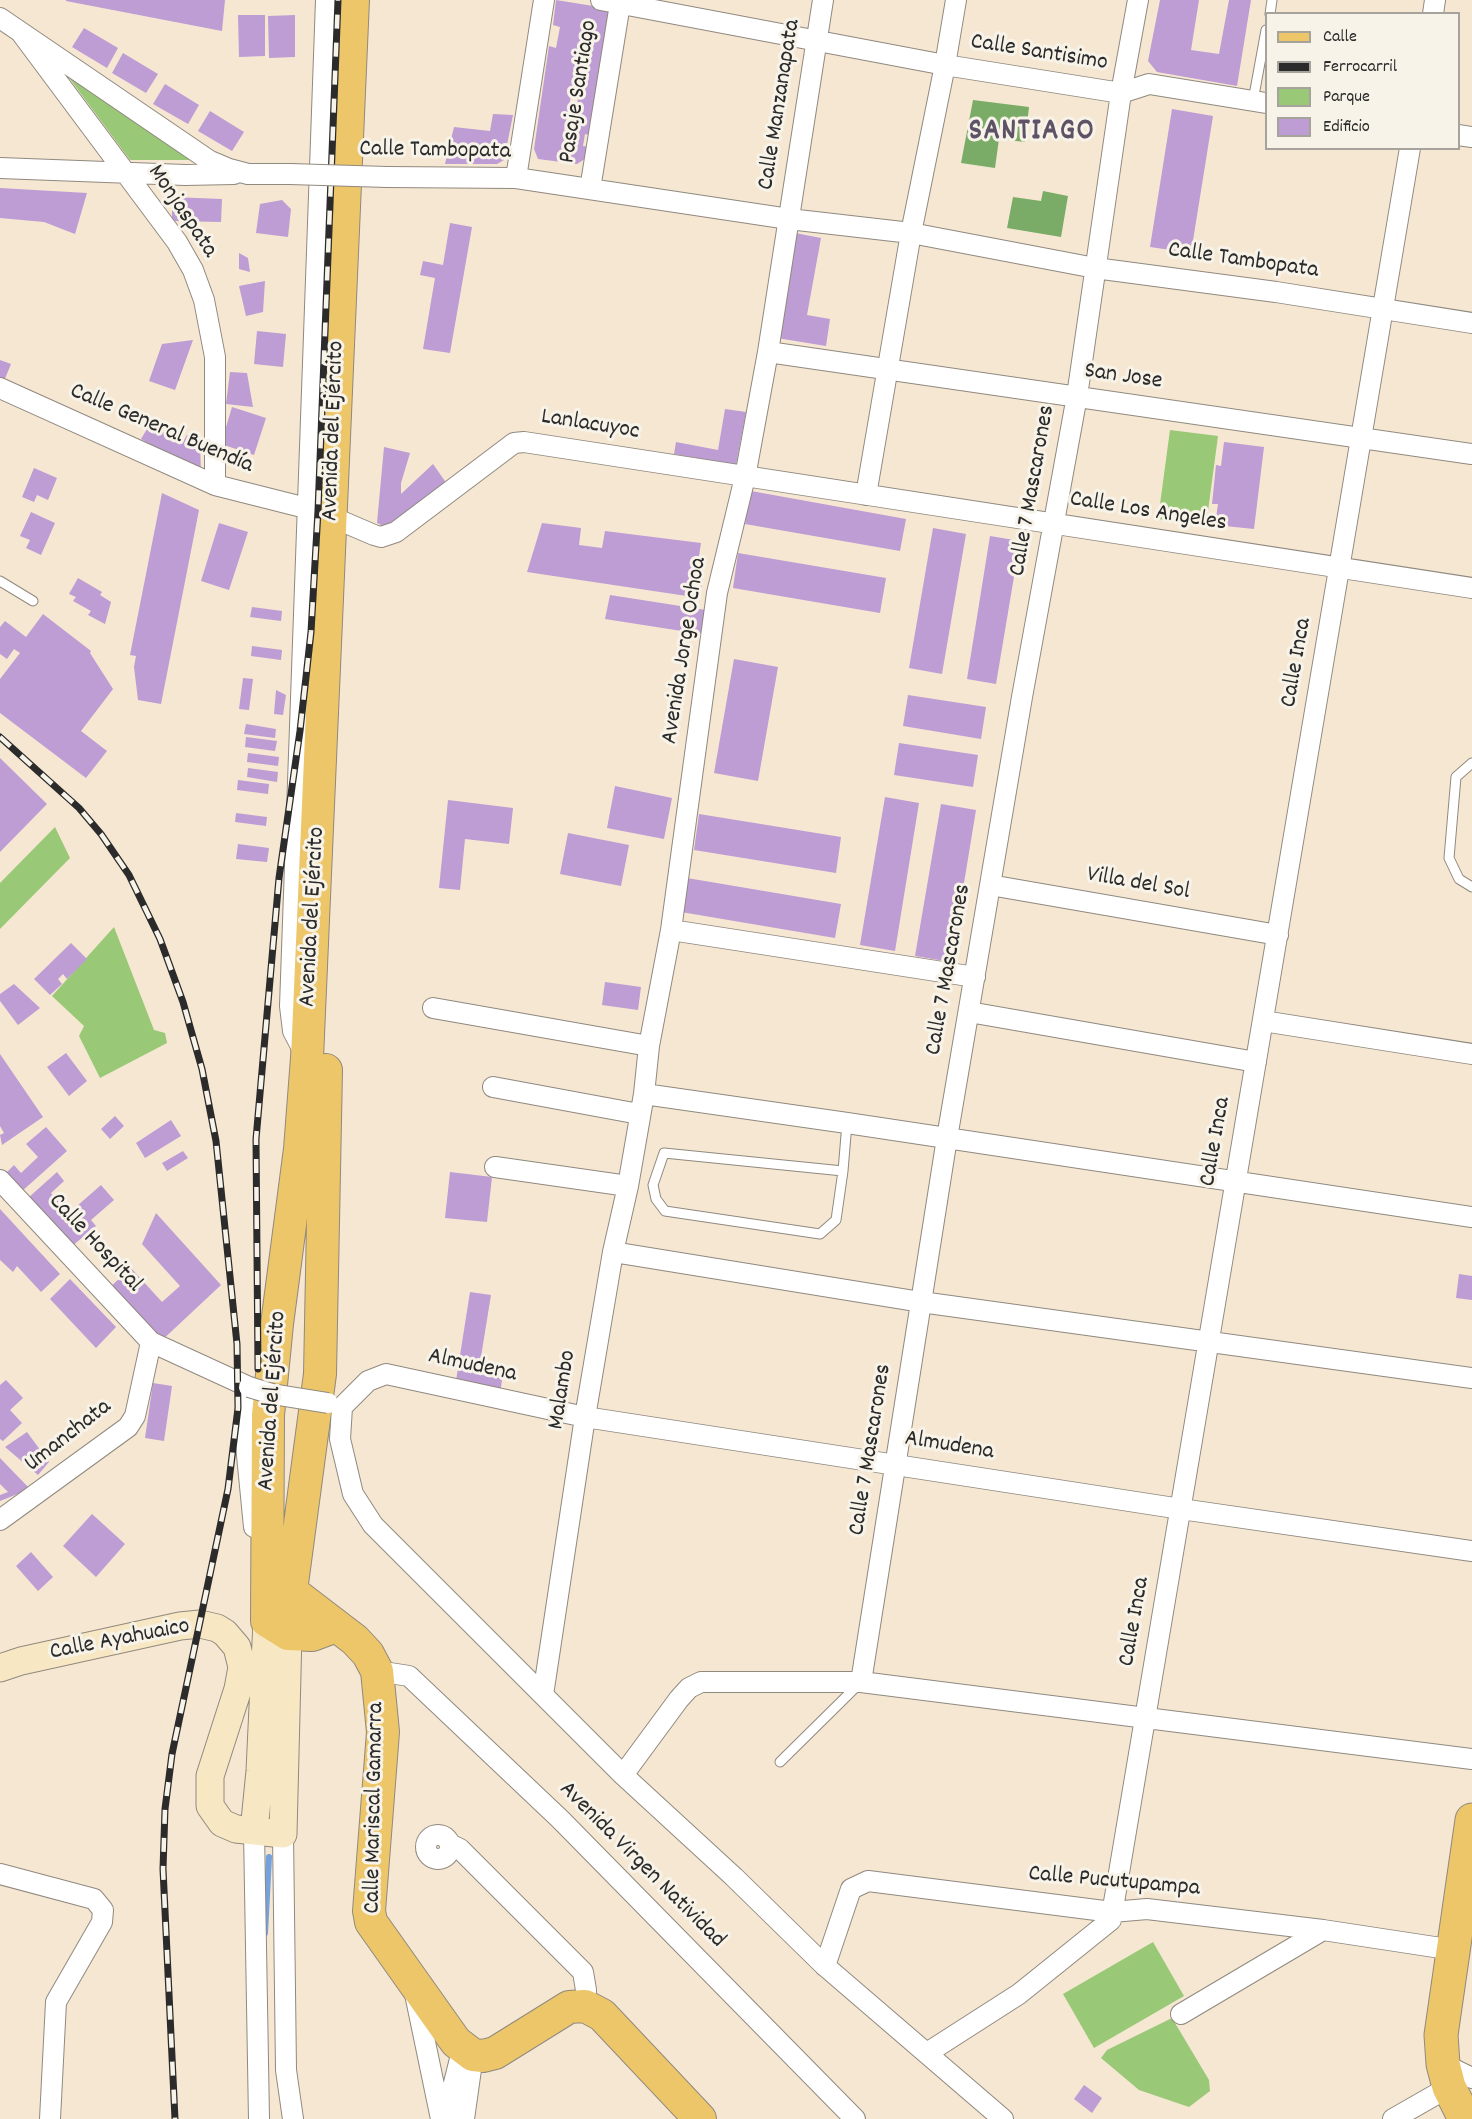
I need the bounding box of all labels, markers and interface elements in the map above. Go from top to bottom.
legend [1265,12,1460,150]
street label: Pasaje Santiago [554,18,606,166]
street label: Calle Manzanapata [753,18,809,192]
text: Calle [1323,25,1357,50]
street label: Calle Santisimo [968,29,1110,79]
text: Ferrocarril [1323,55,1397,80]
text: Parque [1323,85,1370,110]
text: Edificio [1323,115,1370,140]
district label: SANTIAGO [969,116,1095,152]
street label: Calle Tambopata [359,136,511,168]
street label: Monjaspata [139,160,223,264]
street label: Calle Tambopata [1166,237,1320,287]
street label: Avenida del Ejército [317,340,353,522]
street label: San Jose [1082,358,1164,398]
street label: Calle General Buendía [65,378,257,482]
street label: Calle 7 Mascarones [1005,403,1063,579]
street label: Lanlacuyoc [539,404,641,448]
street label: Calle Los Angeles [1068,486,1228,540]
street label: Avenida Jorge Ochoa [657,556,715,746]
street label: Calle Inca [1276,616,1320,710]
street label: Avenida del Ejército [295,826,333,1008]
street label: Villa del Sol [1084,862,1192,908]
street label: Calle 7 Mascarones [921,882,979,1058]
street label: Calle Inca [1195,1095,1239,1189]
street label: Calle Hospital [41,1188,147,1300]
street label: Avenida del Ejército [253,1310,295,1492]
street label: Almudena [425,1344,519,1390]
street label: Malambo [544,1348,584,1432]
street label: Calle 7 Mascarones [844,1362,900,1538]
street label: Umanchata [20,1394,118,1480]
street label: Almudena [902,1426,996,1468]
street label: Calle Inca [1114,1575,1158,1669]
street label: Calle Ayahuaico [48,1613,192,1669]
street label: Calle Mariscal Gamarra [360,1702,392,1914]
street label: Avenida Virgen Natividad [552,1777,730,1955]
street label: Calle Pucutupampa [1027,1861,1201,1905]

